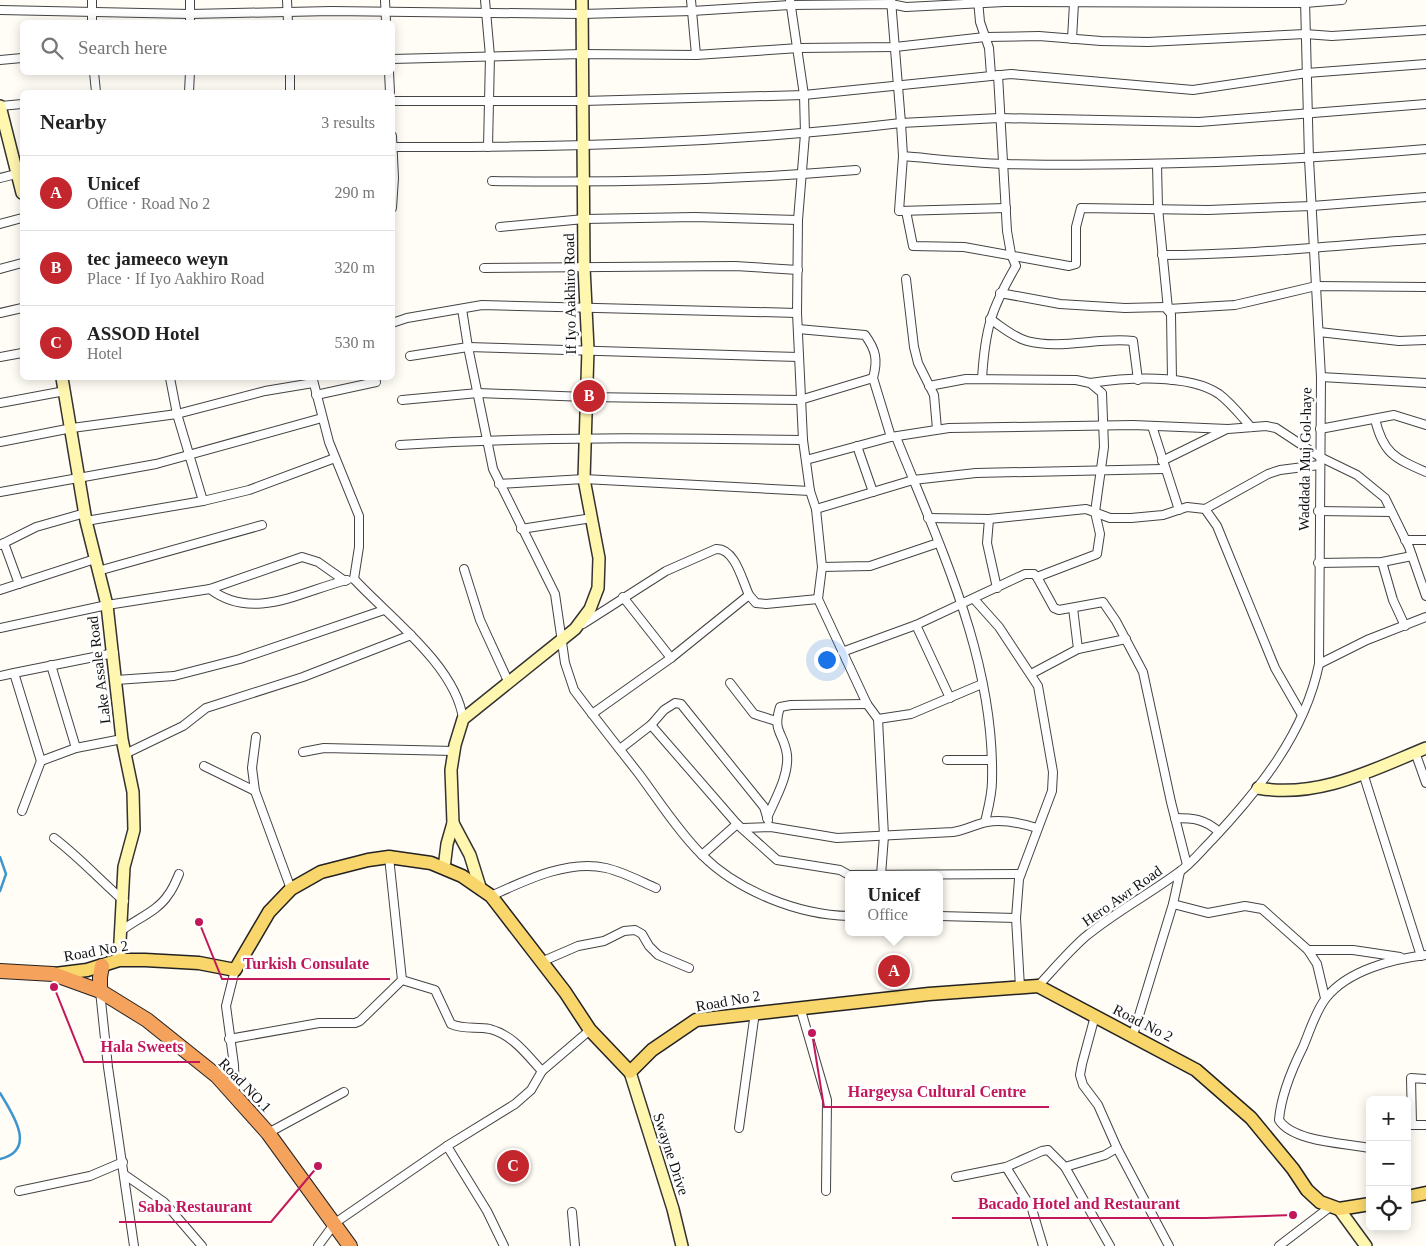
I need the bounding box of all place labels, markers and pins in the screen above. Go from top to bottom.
pin: B [573,377,605,415]
callout: Turkish Consulate [222,948,390,979]
pin: A [878,952,910,990]
callout: Hala Sweets [84,1031,200,1062]
callout: Hargeysa Cultural Centre [824,1076,1049,1107]
pin: C [497,1147,529,1185]
callout: Bacado Hotel and Restaurant [952,1187,1206,1218]
callout: Saba Restaurant [119,1191,271,1222]

